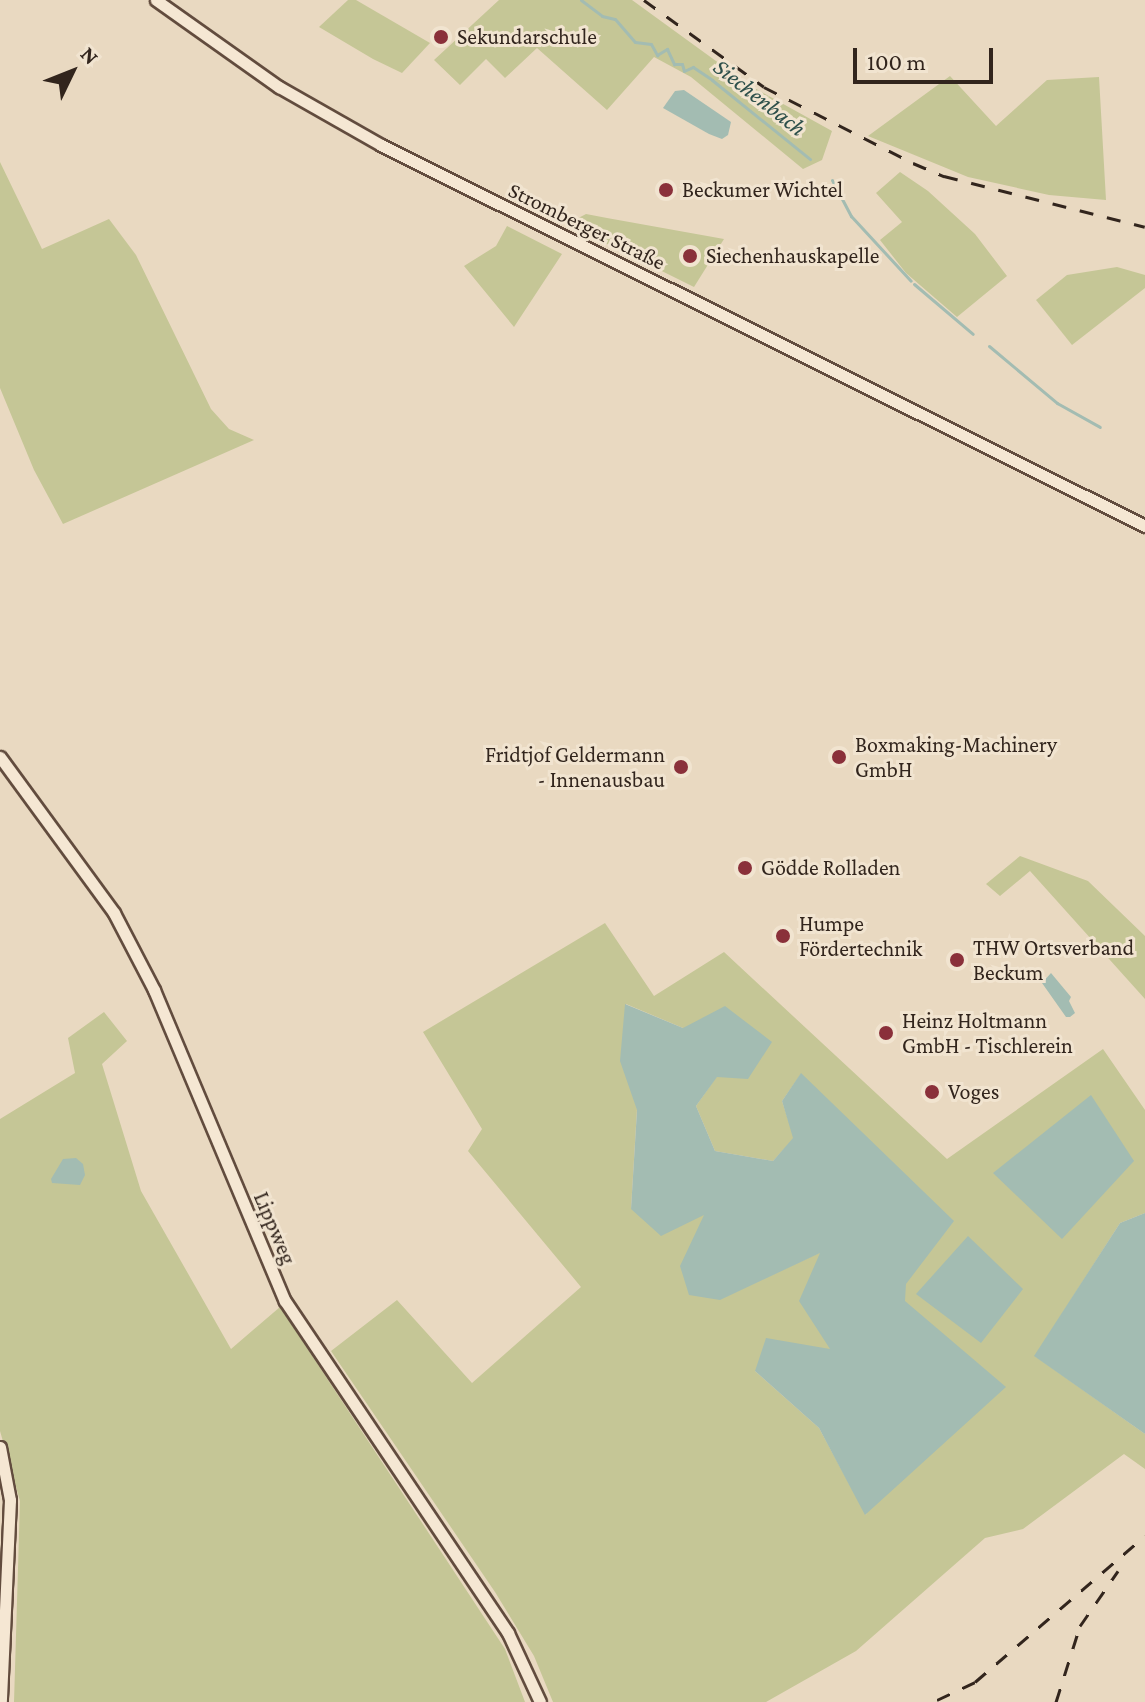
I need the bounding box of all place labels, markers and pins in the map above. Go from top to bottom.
place label: Sekundarschule [457,24,597,50]
marker: Sekundarschule [432,28,450,46]
place label: Beckumer Wichtel [682,177,843,203]
marker: Beckumer Wichtel [657,181,675,199]
place label: Siechenhauskapelle [706,243,879,269]
marker: Siechenhauskapelle [681,247,699,265]
place label: Boxmaking-Machinery GmbH [855,731,1057,782]
place label: Fridtjof Geldermann - Innenausbau [485,741,665,792]
marker: Boxmaking-Machinery GmbH [830,748,848,766]
marker: Fridtjof Geldermann - Innenausbau [672,758,690,776]
place label: Gödde Rolladen [761,855,900,881]
marker: Gödde Rolladen [736,859,754,877]
place label: Humpe Fördertechnik [799,910,922,962]
marker: Humpe Fördertechnik [774,927,792,945]
place label: THW Ortsverband Beckum [973,934,1134,986]
marker: THW Ortsverband Beckum [948,951,966,969]
place label: Heinz Holtmann GmbH - Tischlerein [902,1007,1073,1058]
marker: Heinz Holtmann GmbH - Tischlerein [877,1024,895,1042]
place label: Voges [948,1079,999,1105]
marker: Voges [923,1083,941,1101]

